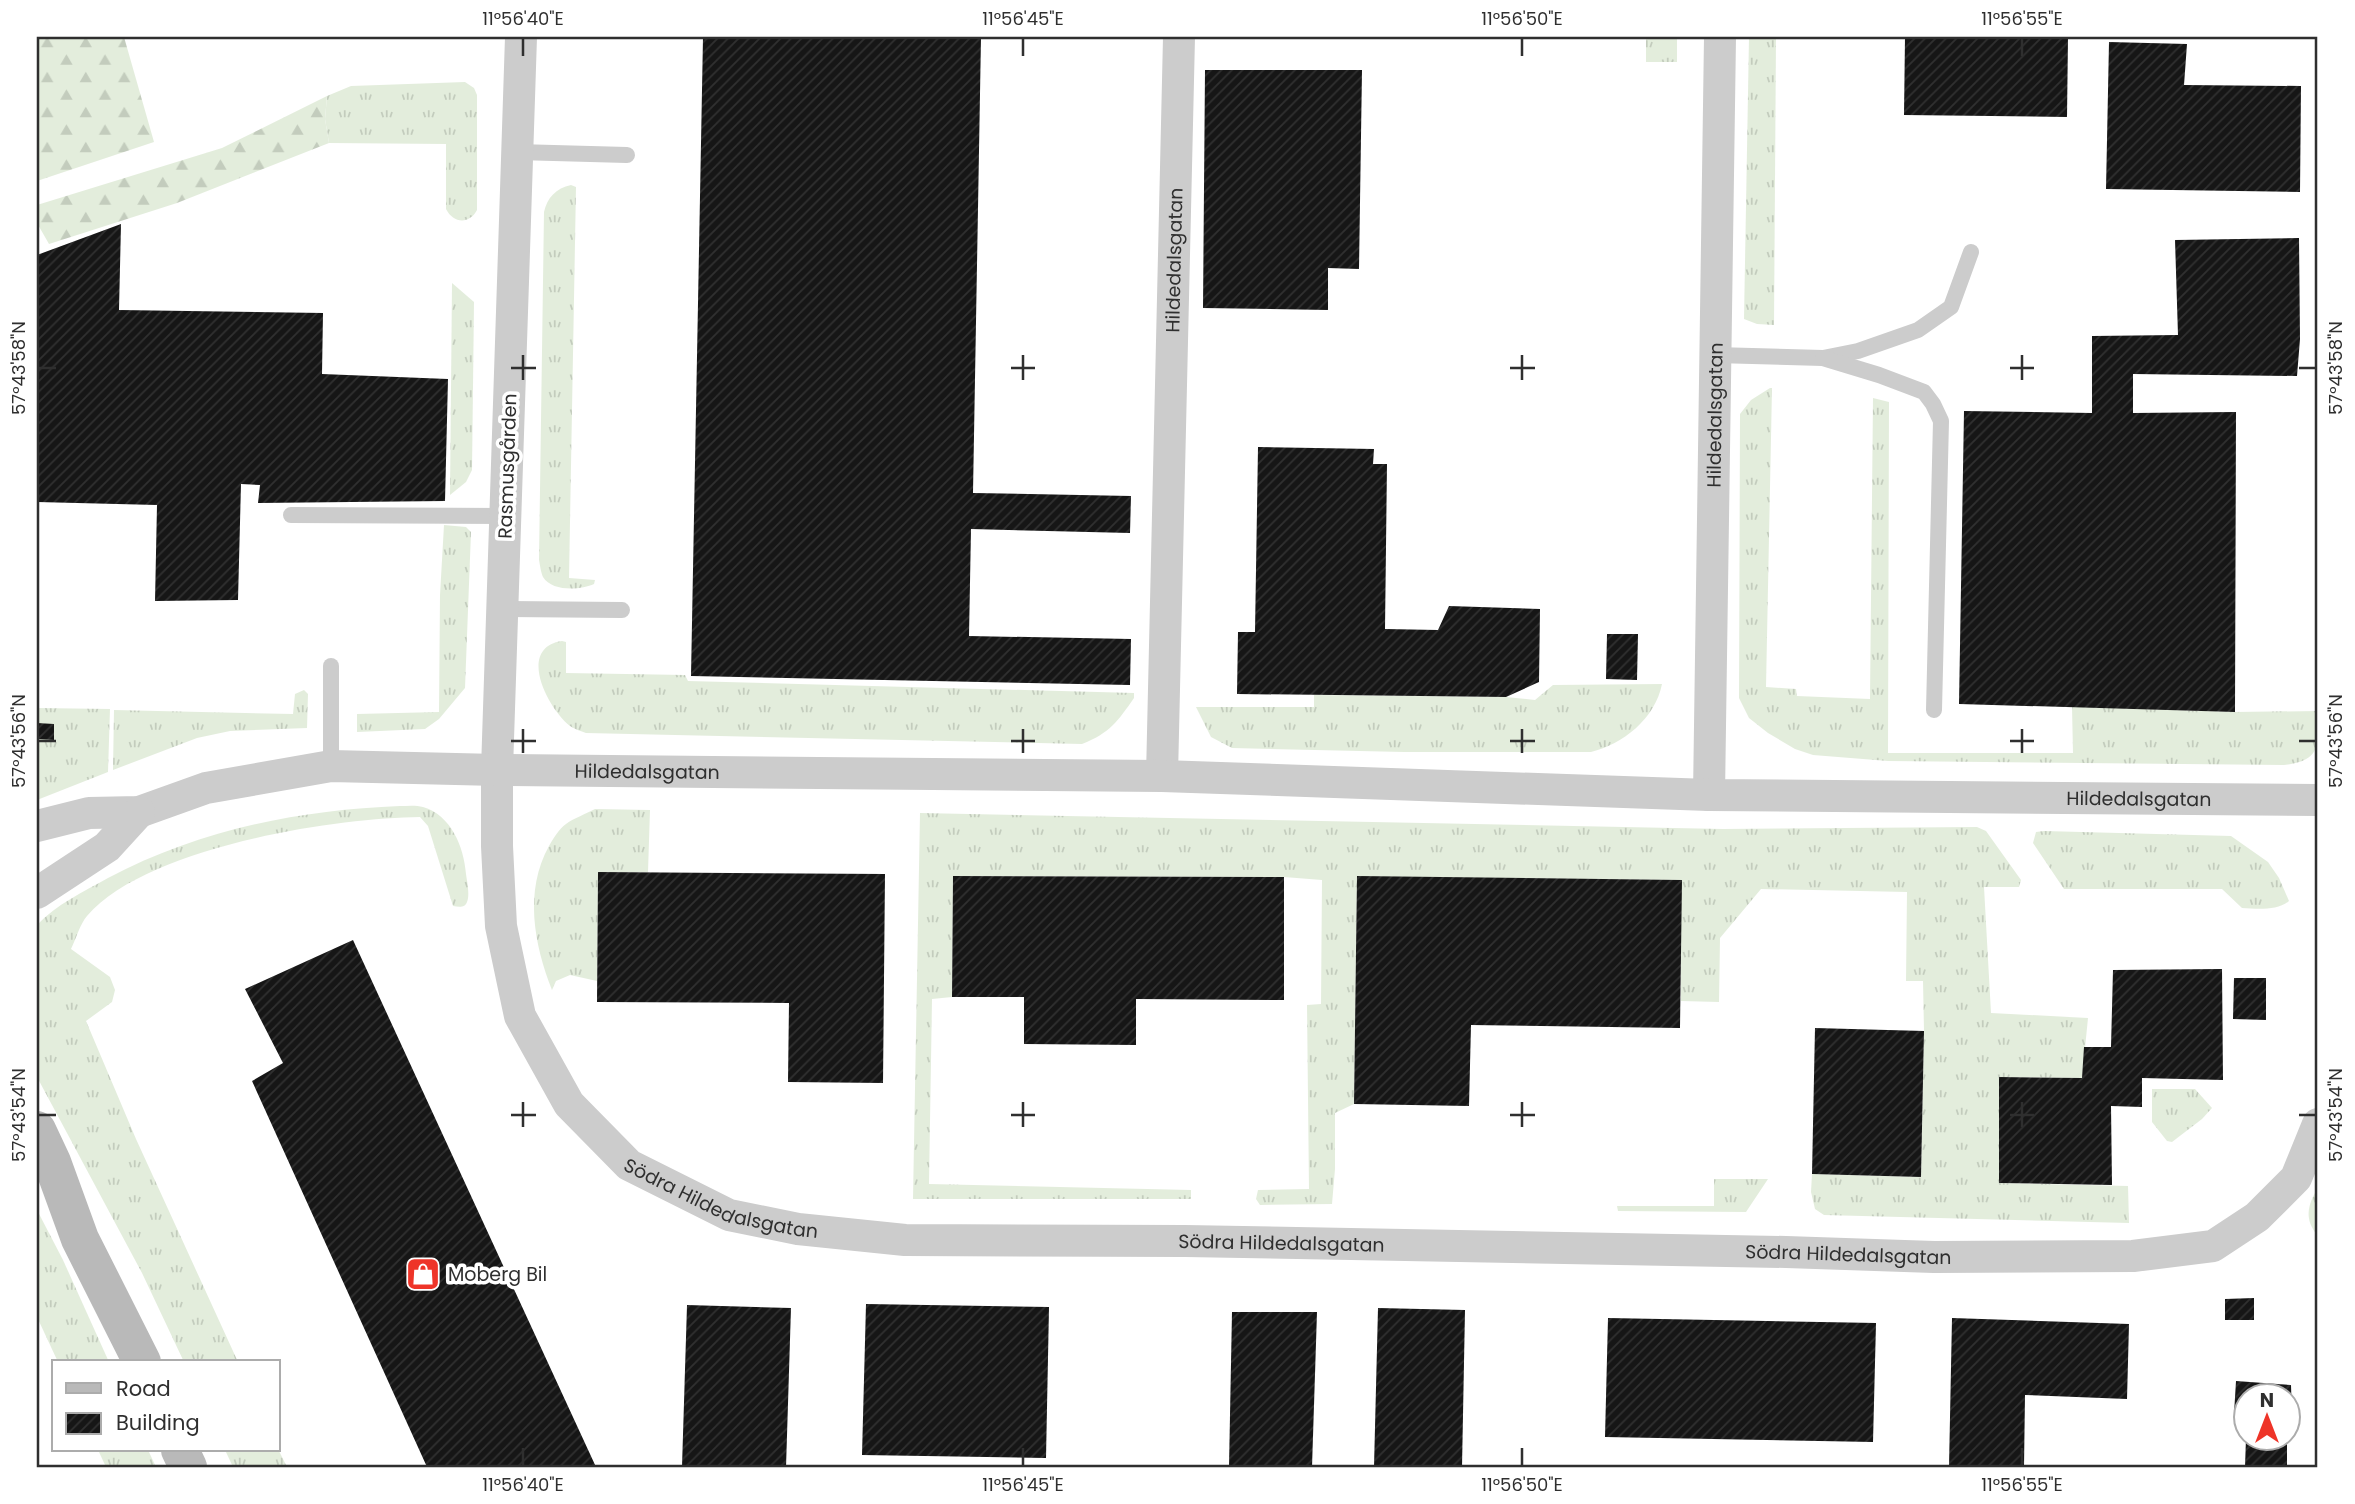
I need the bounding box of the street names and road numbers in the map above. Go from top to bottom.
street label: Hildedalsgatan [1159,187,1190,333]
street label: Hildedalsgatan [1700,342,1730,488]
street label: Rasmusgården [491,393,524,539]
street label: Hildedalsgatan [575,758,720,786]
street label: Hildedalsgatan [2066,785,2212,813]
street label: Södra Hildedalsgatan [619,1152,819,1245]
street label: Södra Hildedalsgatan [1178,1228,1385,1259]
street label: Södra Hildedalsgatan [1745,1238,1952,1271]

